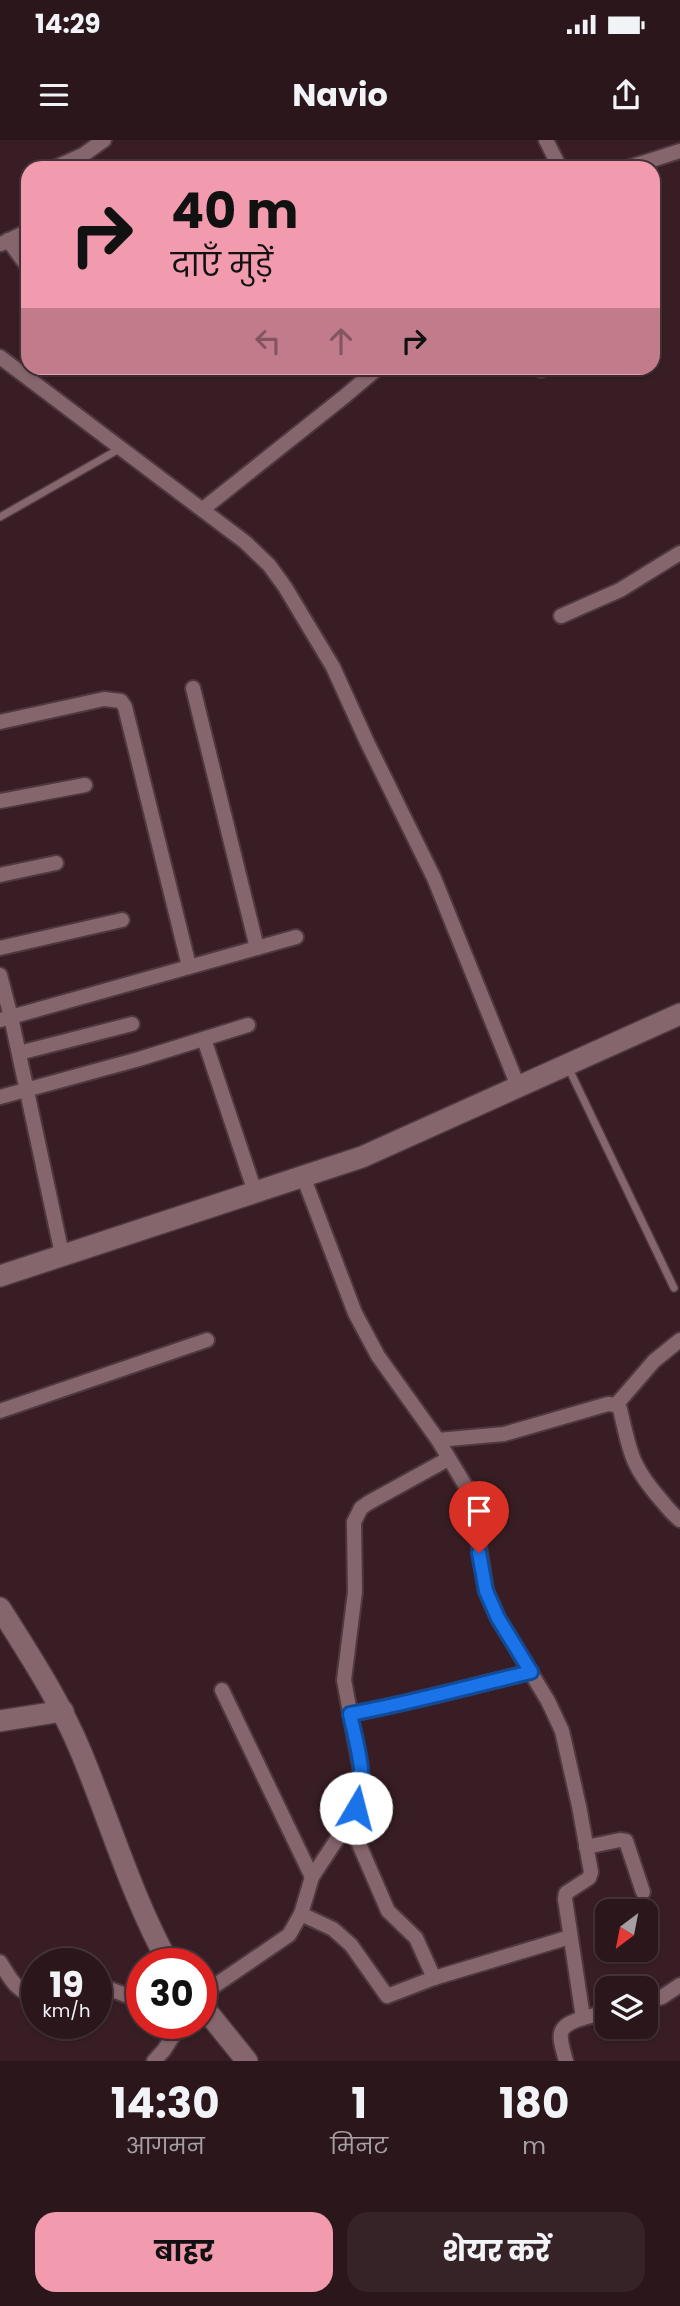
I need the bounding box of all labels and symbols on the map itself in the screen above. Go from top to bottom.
pin [449,1481,509,1553]
position arrow [319,1771,393,1845]
north arrow [595,1899,658,1962]
speed limit sign: 30 [126,1948,217,2039]

